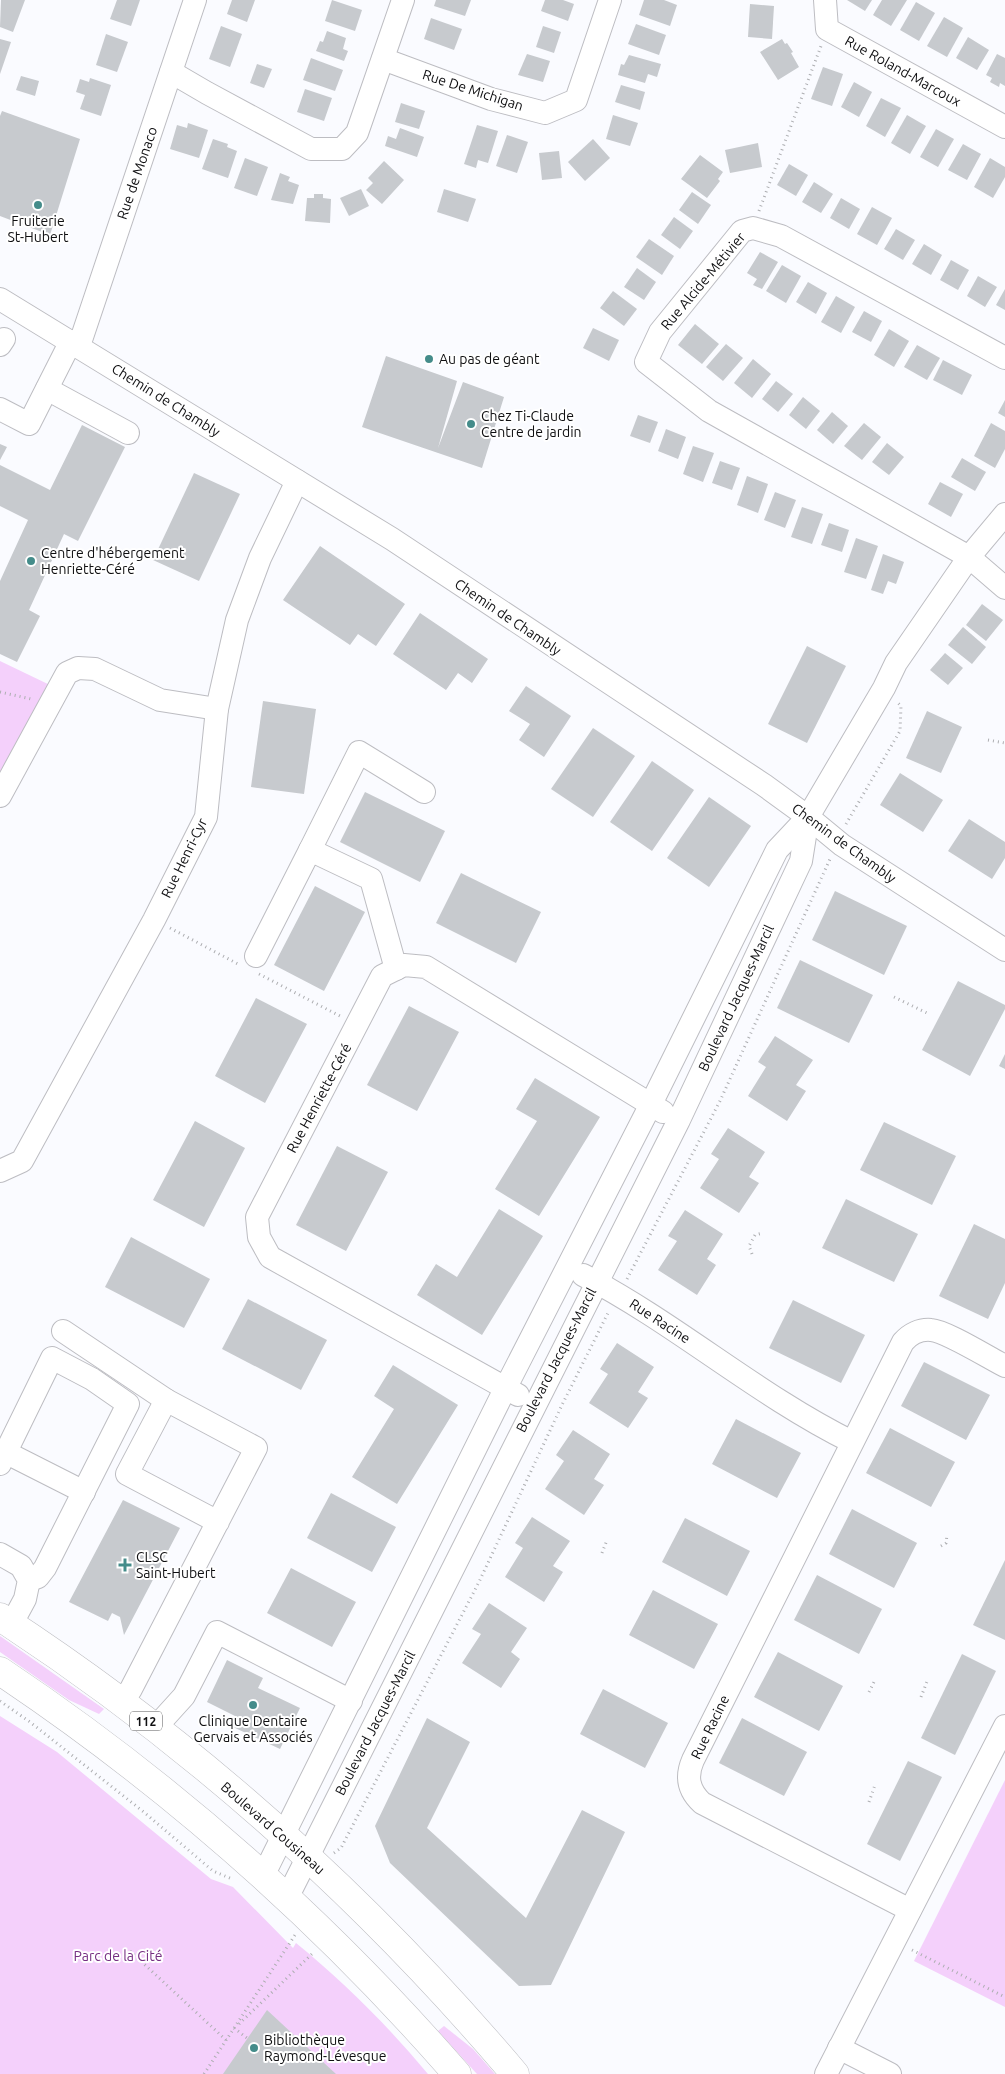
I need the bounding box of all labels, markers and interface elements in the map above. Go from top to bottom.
street label: Rue Roland-Marcoux [842,32,964,110]
street label: Rue De Michigan [421,66,525,114]
street label: Rue de Monaco [114,125,160,221]
marker: Fruiterie St-Hubert [32,199,44,211]
place label: Fruiterie St-Hubert [8,213,69,245]
street label: Rue Alcide-Métivier [658,228,749,333]
place label: Au pas de géant [439,351,540,367]
marker: Au pas de géant [423,353,435,365]
street label: Chemin de Chambly [109,360,223,440]
place label: Chez Ti-Claude Centre de jardin [481,408,582,440]
marker: Chez Ti-Claude Centre de jardin [465,418,477,430]
place label: Centre d'hébergement Henriette-Céré [41,545,185,577]
marker: Centre d'hébergement Henriette-Céré [25,555,37,567]
street label: Chemin de Chambly [452,576,564,659]
street label: Chemin de Chambly [789,800,899,886]
street label: Rue Henri-Cyr [158,815,210,900]
street label: Boulevard Jacques-Marcil [695,922,777,1074]
street label: Rue Henriette-Céré [283,1041,355,1155]
street label: Boulevard Jacques-Marcil [513,1285,600,1435]
street label: Rue Racine [627,1295,693,1347]
place label: CLSC Saint-Hubert [136,1549,216,1581]
marker: CLSC Saint-Hubert [118,1558,132,1572]
street label: Boulevard Jacques-Marcil [332,1648,419,1798]
street label: Rue Racine [688,1692,732,1762]
marker: Clinique Dentaire Gervais et Associés [247,1699,259,1711]
road number: 112 [130,1712,162,1730]
place label: Clinique Dentaire Gervais et Associés [193,1713,313,1745]
street label: Boulevard Cousineau [218,1779,328,1877]
park label: Parc de la Cité [74,1948,162,1964]
place label: Bibliothèque Raymond-Lévesque [264,2032,387,2064]
marker: Bibliothèque Raymond-Lévesque [248,2042,260,2054]

